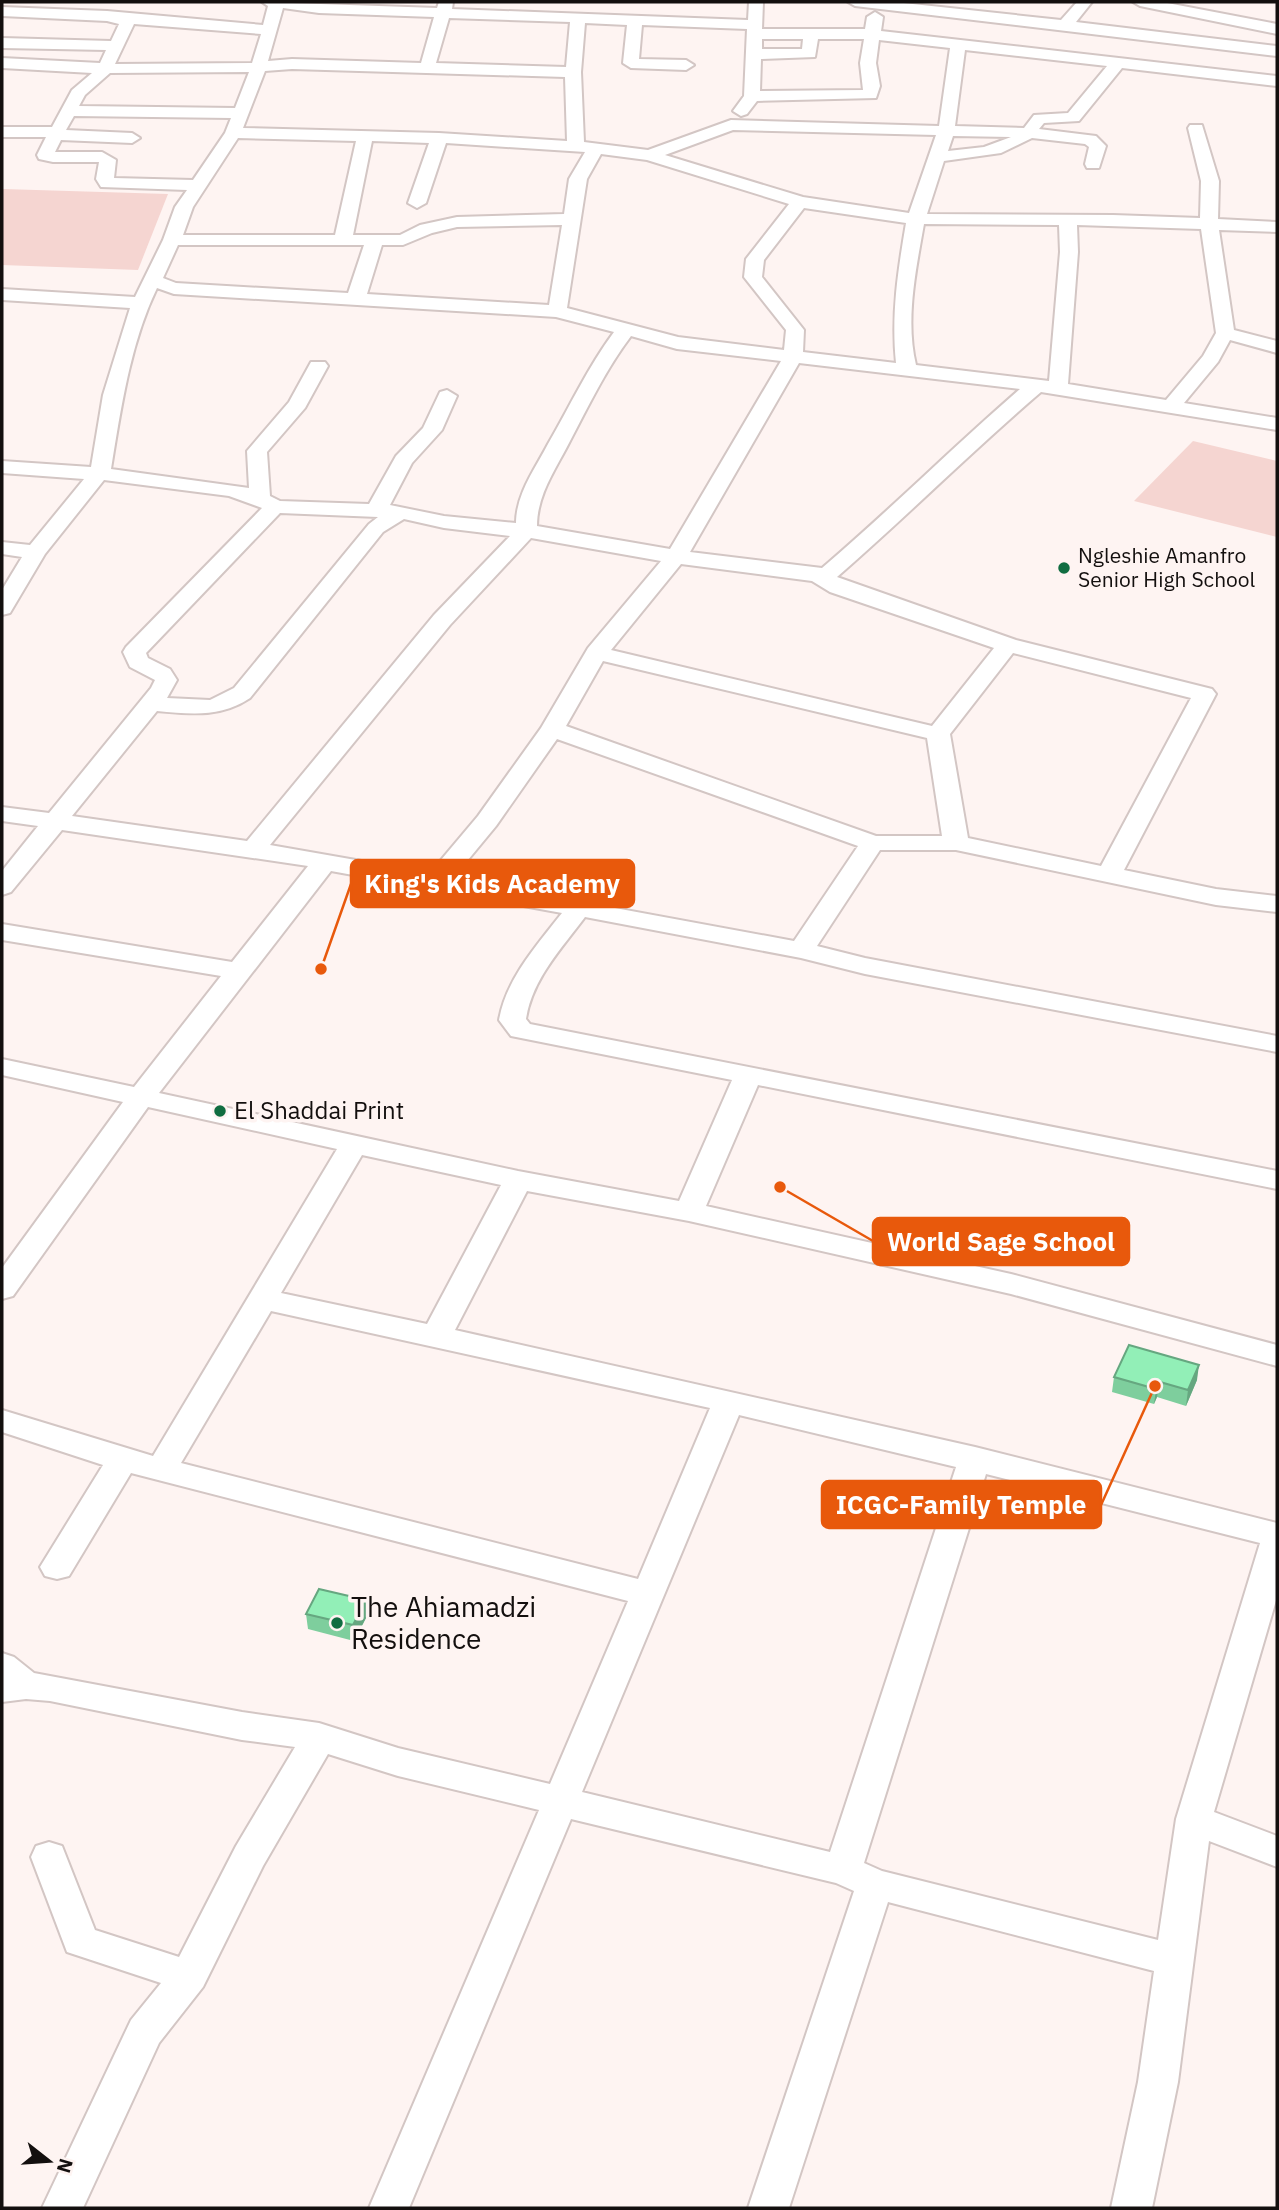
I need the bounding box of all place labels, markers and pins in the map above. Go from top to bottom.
place label: Ngleshie Amanfro Senior High School [1078,541,1256,593]
marker: Ngleshie Amanfro Senior High School [1056,560,1072,576]
callout: King's Kids Academy [351,860,634,907]
place label: El Shaddai Print [234,1094,404,1126]
marker: El Shaddai Print [212,1103,228,1119]
callout: World Sage School [873,1218,1129,1265]
callout: ICGC-Family Temple [822,1481,1101,1528]
place label: The Ahiamadzi Residence [351,1588,536,1657]
marker: The Ahiamadzi Residence [329,1615,345,1631]

